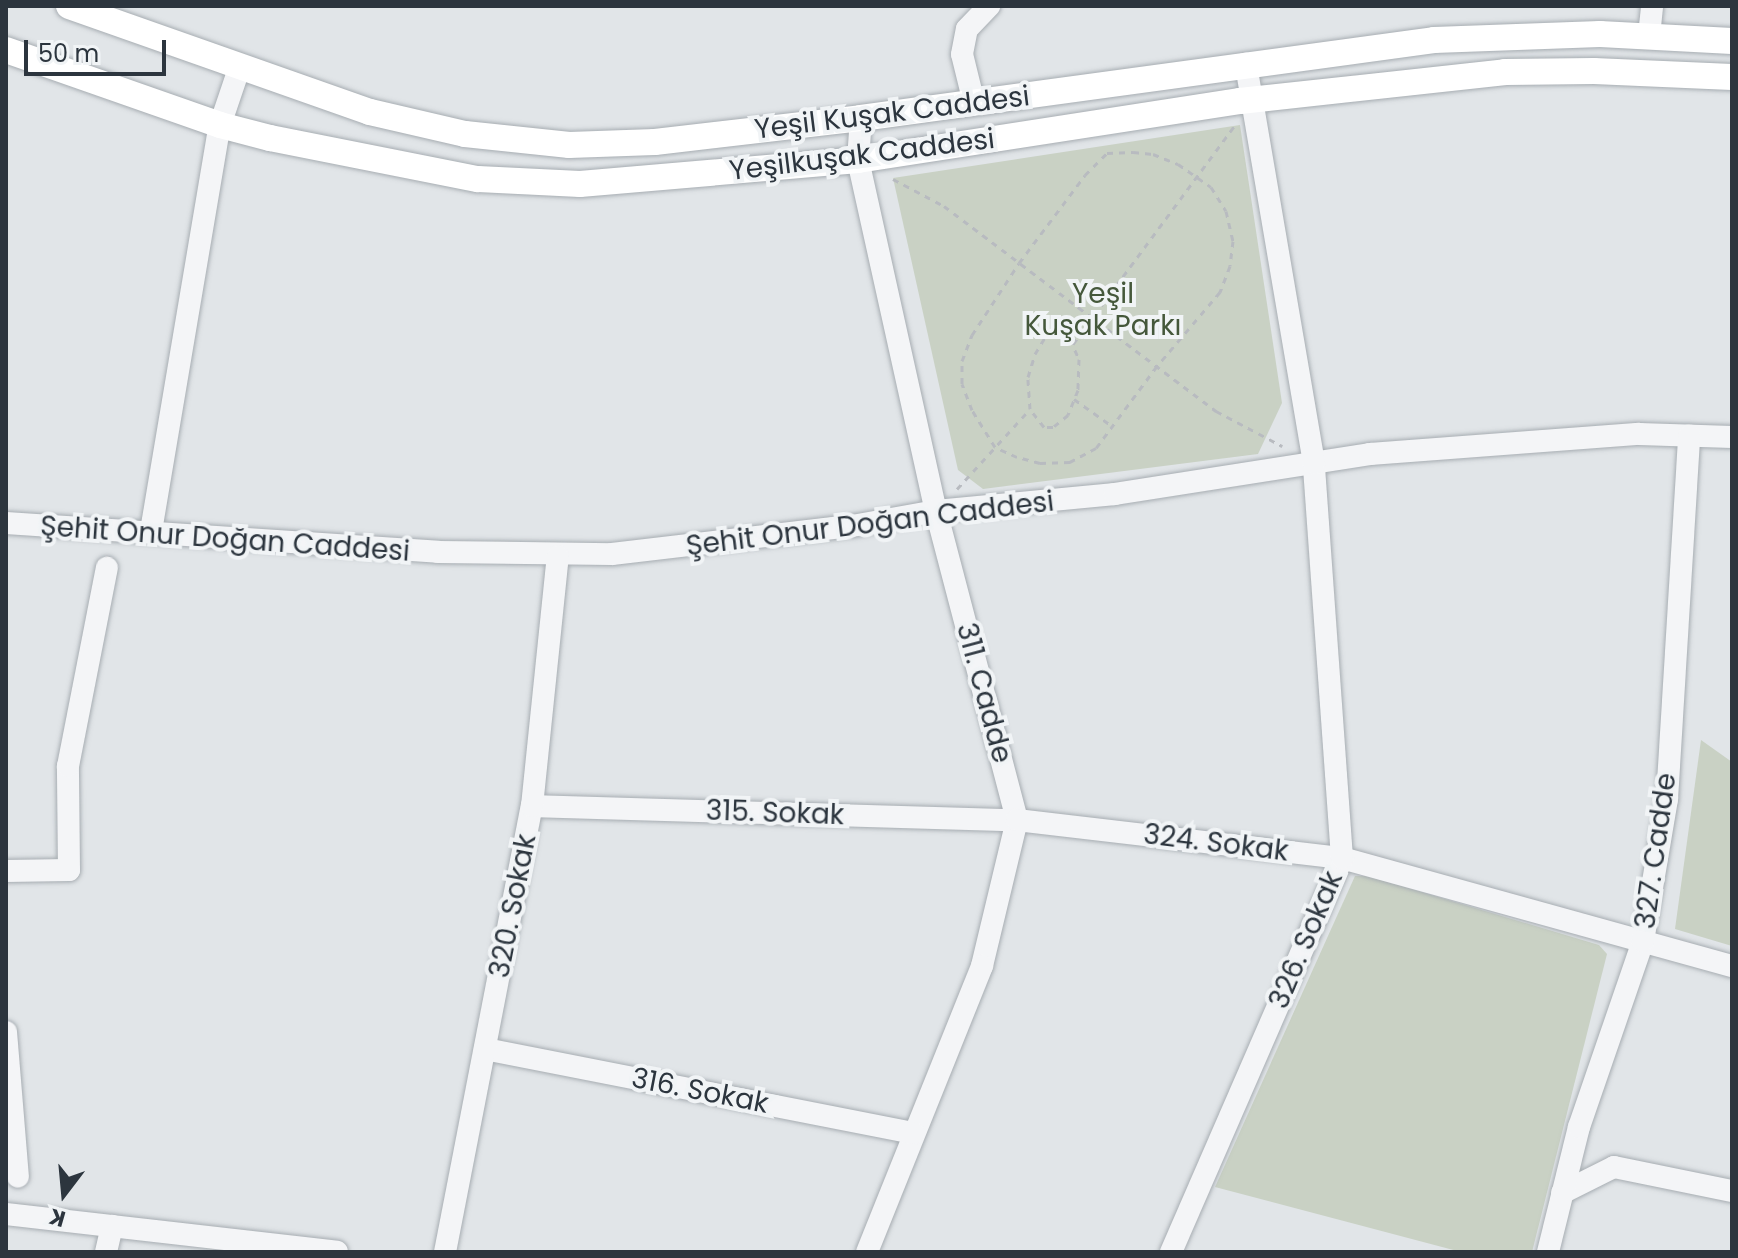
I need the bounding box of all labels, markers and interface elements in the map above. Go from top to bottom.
scale bar [28,24,170,74]
text: 50 m [38,37,99,70]
street label: Yeşil Kuşak Caddesi [752,79,1032,147]
street label: Yeşilkuşak Caddesi [727,122,997,188]
park label: Yeşil Kuşak Parkı [1024,277,1182,343]
street label: Şehit Onur Doğan Caddesi [684,485,1056,563]
street label: Şehit Onur Doğan Caddesi [39,509,411,569]
street label: 311. Cadde [949,619,1019,767]
street label: 327. Cadde [1628,771,1684,931]
street label: 315. Sokak [705,794,845,832]
street label: 324. Sokak [1142,817,1290,869]
street label: 320. Sokak [483,831,543,981]
street label: 326. Sokak [1262,866,1350,1014]
street label: 316. Sokak [629,1061,771,1121]
north arrow [24,1154,104,1234]
text: K [46,1201,69,1235]

